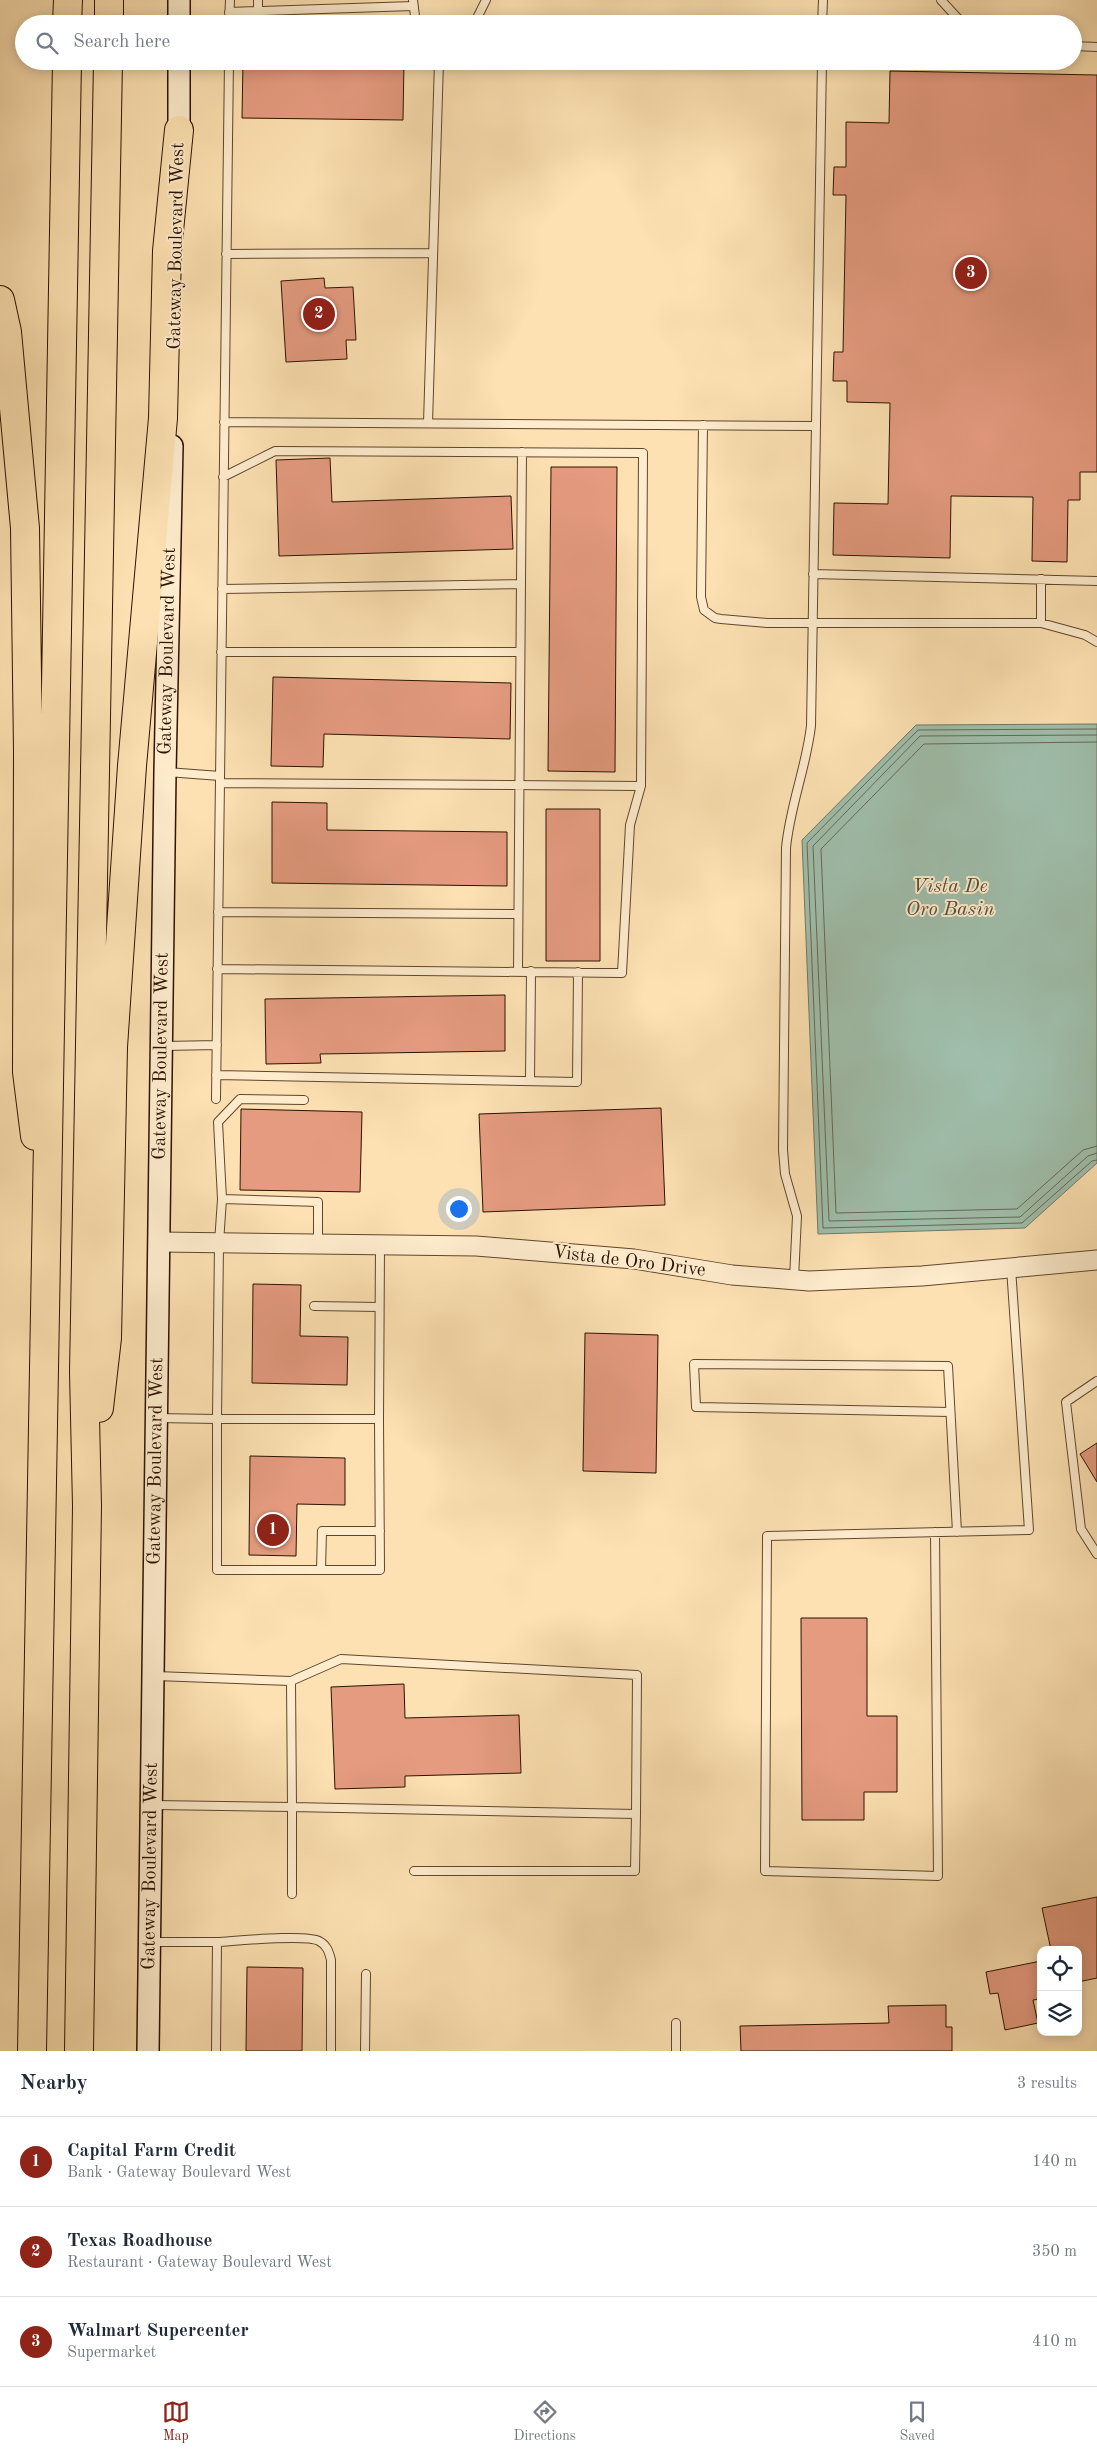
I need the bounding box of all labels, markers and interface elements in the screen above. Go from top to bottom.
search box [15,15,1082,70]
icon: search [33,29,61,57]
text: Search here [73,33,170,52]
street label: Gateway Boulevard West [166,142,188,350]
pin: 3 [955,254,987,292]
pin: 2 [303,295,335,333]
street label: Gateway Boulevard West [156,547,179,755]
water label: Vista De Oro Basin [906,877,994,920]
street label: Gateway Boulevard West [150,952,172,1160]
your location [446,1196,472,1222]
street label: Vista de Oro Drive [551,1243,707,1281]
street label: Gateway Boulevard West [145,1357,167,1565]
pin: 1 [257,1511,289,1549]
street label: Gateway Boulevard West [140,1762,161,1970]
map controls [1037,1946,1082,2036]
button: locate [1037,1946,1082,1991]
button: layers [1037,1991,1082,2036]
text: Nearby [20,2073,88,2094]
text: 3 results [1017,2076,1077,2092]
text: Capital Farm Credit [67,2142,236,2161]
text: 1 [31,2154,41,2170]
text: 140 m [1032,2154,1077,2170]
text: Bank · Gateway Boulevard West [67,2165,291,2181]
text: Texas Roadhouse [67,2232,213,2251]
text: 2 [31,2244,41,2260]
text: 350 m [1032,2244,1077,2260]
text: Restaurant · Gateway Boulevard West [67,2255,332,2271]
text: Walmart Supercenter [67,2322,249,2341]
text: 3 [31,2334,41,2350]
text: 410 m [1032,2334,1077,2350]
text: Supermarket [67,2345,156,2361]
tab: Map [162,2398,190,2445]
tab: Directions [514,2398,576,2445]
tab: Saved [899,2398,935,2445]

